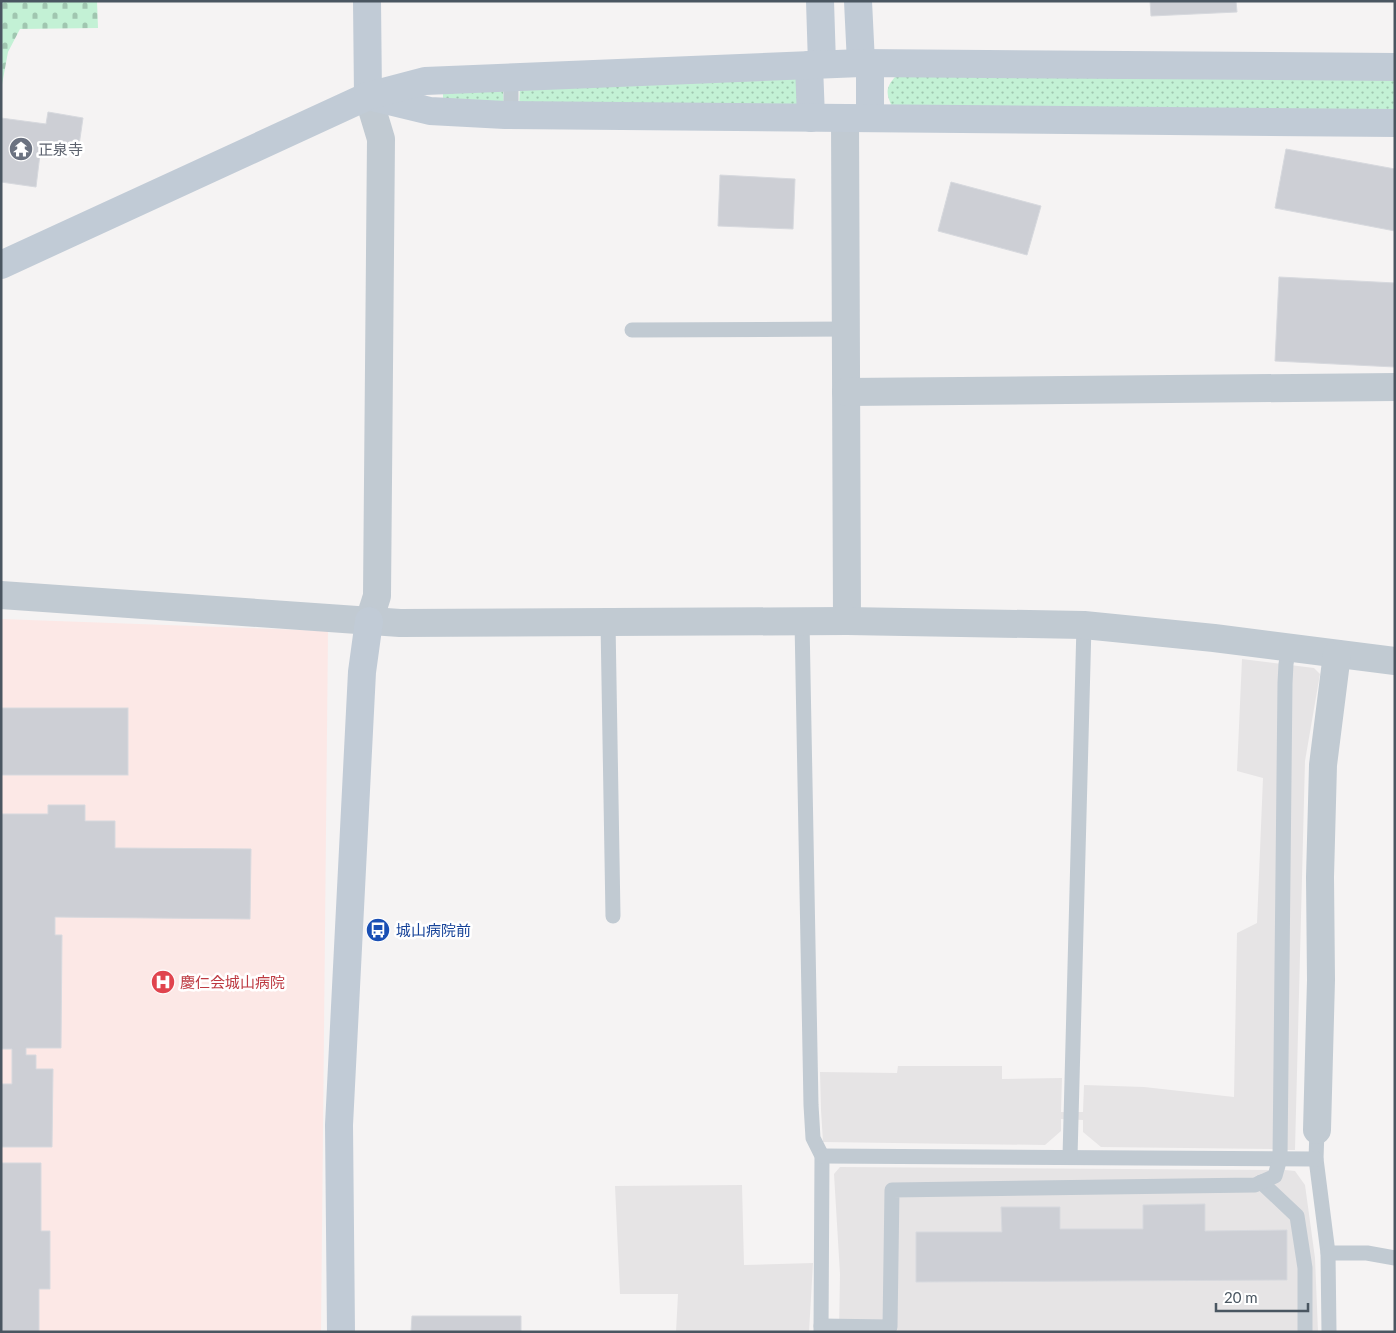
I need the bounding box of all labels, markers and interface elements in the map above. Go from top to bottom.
temple icon: 正泉寺 [8,136,34,162]
place label: 正泉寺 [38,140,83,158]
bus stop icon: 城山病院前 [365,917,391,943]
place label: 城山病院前 [396,921,471,939]
hospital icon: 慶仁会城山病院 [150,969,176,995]
place label: 慶仁会城山病院 [180,973,285,991]
scale bar [1216,1280,1308,1312]
text: 20 m [1224,1288,1258,1306]

